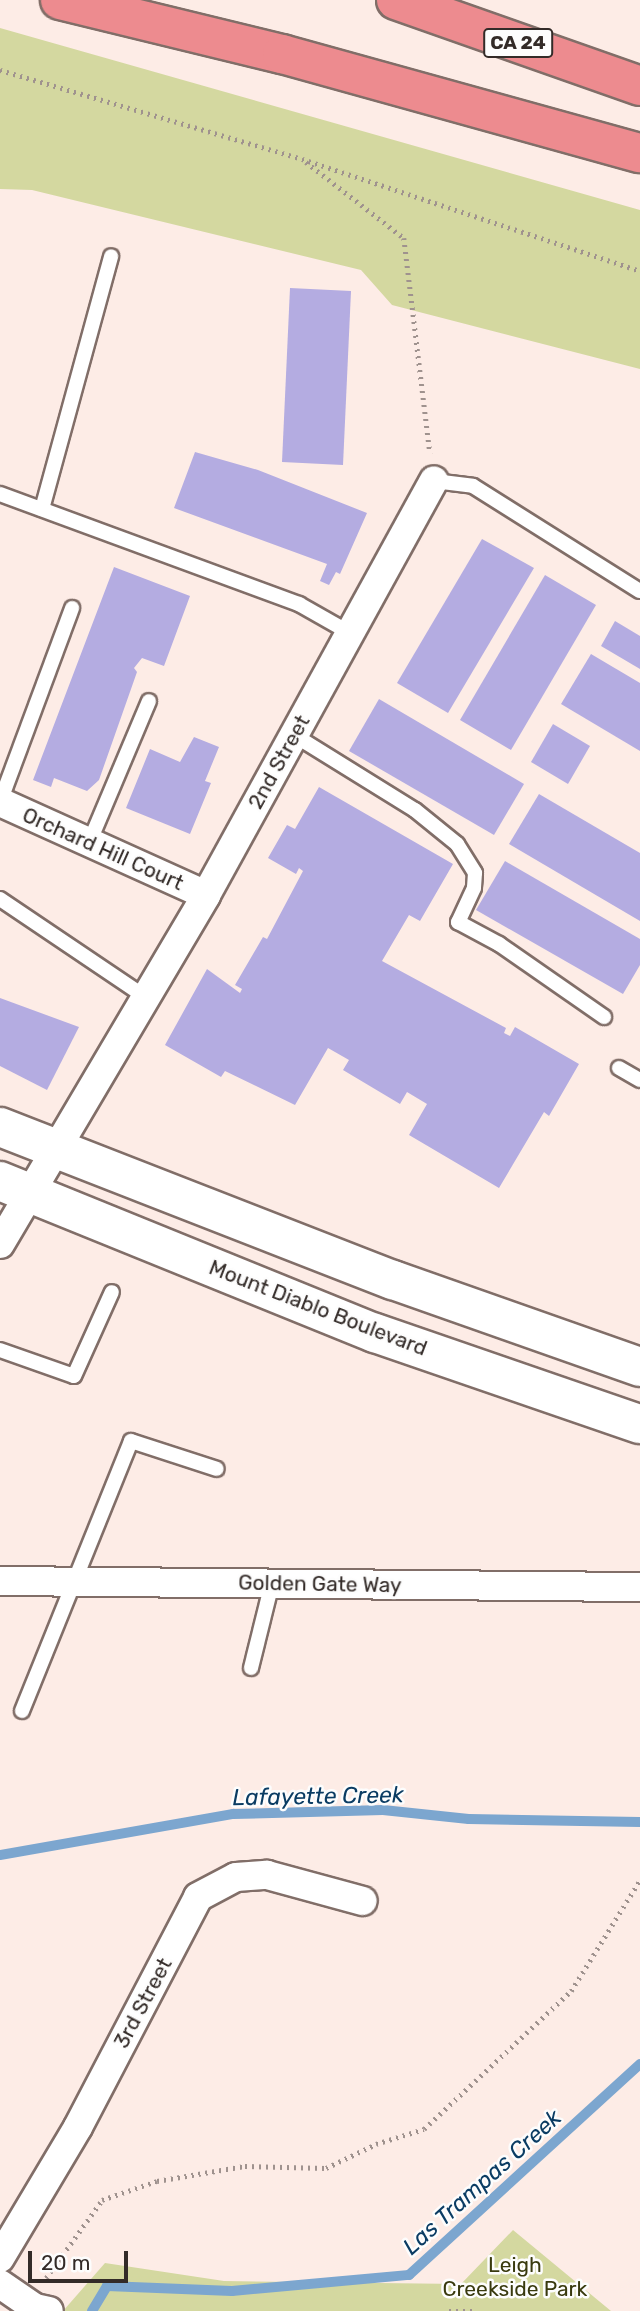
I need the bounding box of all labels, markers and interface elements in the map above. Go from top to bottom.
road number: CA 24 [481,28,555,58]
street label: 2nd Street [243,711,315,813]
street label: Orchard Hill Court [19,802,187,896]
street label: Mount Diablo Boulevard [205,1255,431,1361]
street label: Golden Gate Way [238,1570,402,1598]
water label: Lafayette Creek [232,1781,404,1811]
street label: 3rd Street [109,1953,177,2053]
water label: Las Trampas Creek [397,2103,567,2261]
scale bar [32,2238,131,2282]
text: 20 m [41,2250,90,2275]
park label: Leigh Creekside Park [443,2252,587,2302]

